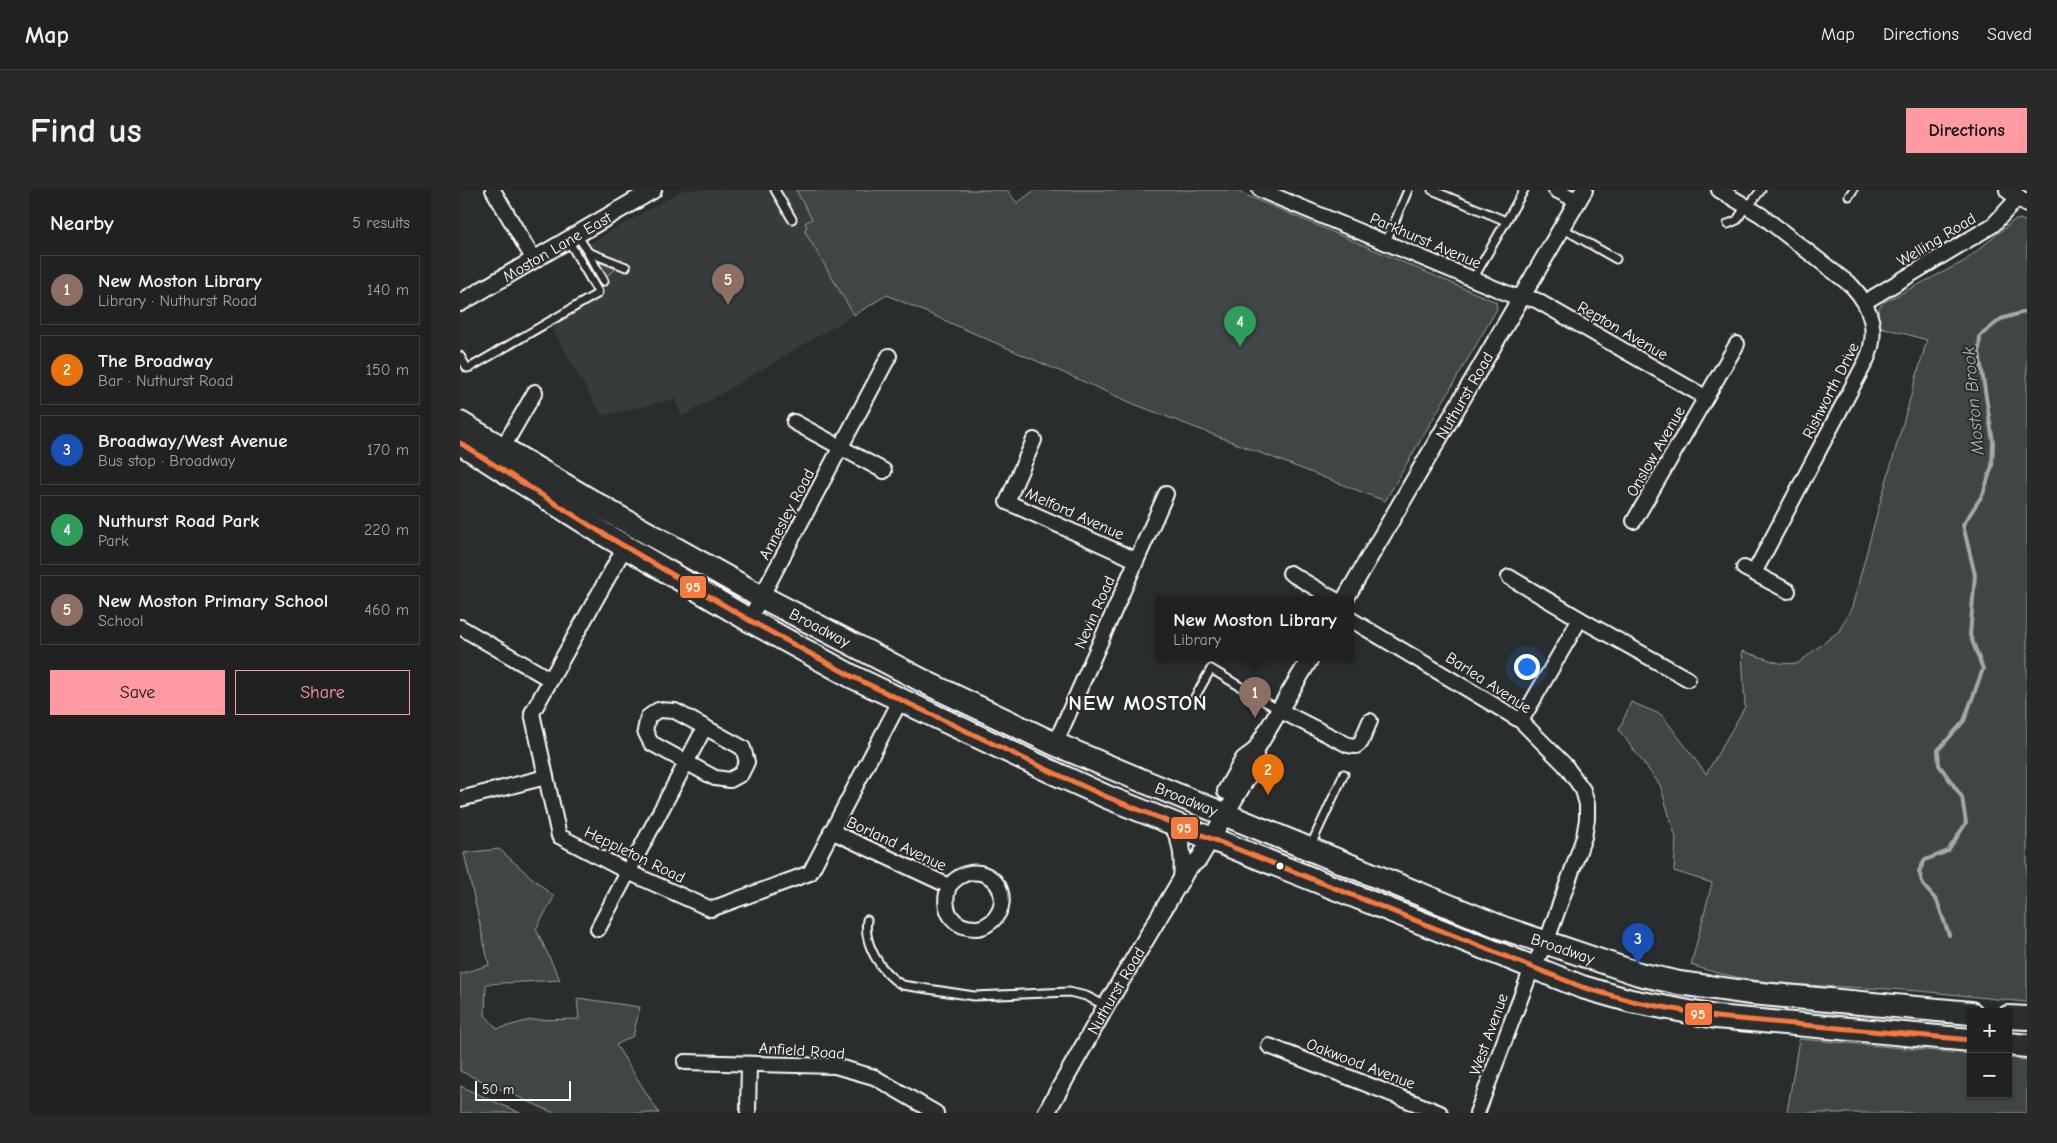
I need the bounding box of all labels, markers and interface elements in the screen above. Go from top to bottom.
text: Map [25,21,69,49]
text: Map [1821,24,1855,45]
text: Directions [1883,24,1959,45]
text: Saved [1987,24,2032,45]
button: Directions [1906,108,2027,153]
text: Find us [30,110,142,151]
street label: Moston Lane East [500,208,615,286]
street label: Parkhurst Avenue [1367,209,1484,272]
street label: Welling Road [1894,209,1979,270]
text: Nearby [50,211,114,235]
text: 5 results [352,214,410,232]
pin: 5 [712,264,744,305]
text: New Moston Library [98,270,262,292]
text: 1 [64,281,70,299]
text: 140 m [367,281,409,299]
text: Library · Nuthurst Road [98,292,257,310]
street label: Repton Avenue [1574,298,1671,364]
pin: 4 [1224,306,1256,347]
street label: Rishworth Drive [1799,339,1863,442]
water label: Moston Brook [1958,346,1989,457]
street label: Nuthurst Road [1433,349,1497,442]
text: The Broadway [98,350,213,372]
text: 2 [63,361,71,379]
text: 150 m [366,361,409,379]
text: Bar · Nuthurst Road [98,372,234,390]
street label: Onslow Avenue [1623,403,1689,500]
text: Broadway/West Avenue [98,430,287,452]
text: 3 [63,441,71,459]
text: 170 m [367,441,409,459]
text: Bus stop · Broadway [98,452,235,470]
street label: Annesley Road [755,466,818,563]
street label: Melford Avenue [1023,484,1127,544]
text: Nuthurst Road Park [98,510,259,532]
text: 4 [63,521,71,539]
text: 220 m [364,521,409,539]
text: Park [98,532,129,550]
street label: Nevin Road [1071,573,1119,652]
line badge: 95 [679,575,707,599]
text: 95 [686,579,700,596]
text: New Moston Primary School [98,590,328,612]
popup [1156,596,1354,661]
text: 5 [63,601,71,619]
text: 460 m [364,601,409,619]
street label: Broadway [786,605,854,652]
text: New Moston Library [1173,609,1337,631]
text: School [98,612,144,630]
text: Library [1173,631,1221,649]
street label: Barlea Avenue [1442,649,1535,717]
your location [1514,654,1540,680]
button: Save [50,670,225,715]
button: Share [235,670,410,715]
pin: 1 [1239,677,1271,718]
district label: NEW MOSTON [1068,691,1208,715]
pin: 2 [1252,754,1284,795]
street label: Broadway [1152,779,1221,821]
street label: Borland Avenue [844,813,949,875]
line badge: 95 [1170,816,1199,840]
text: 95 [1177,820,1191,837]
street label: Heppleton Road [581,823,688,887]
unlabelled marker [1275,861,1285,871]
pin: 3 [1622,923,1654,964]
street label: Broadway [1528,930,1598,969]
street label: Nuthurst Road [1084,944,1149,1037]
street label: West Avenue [1466,991,1512,1078]
line badge: 95 [1684,1002,1713,1026]
text: 95 [1691,1006,1705,1023]
map controls [1967,1008,2012,1098]
button: + [1967,1008,2012,1053]
street label: Oakwood Avenue [1304,1035,1418,1093]
street label: Anfield Road [758,1039,846,1063]
button: − [1967,1053,2012,1098]
scale bar [475,1078,571,1101]
text: 50 m [482,1081,514,1098]

